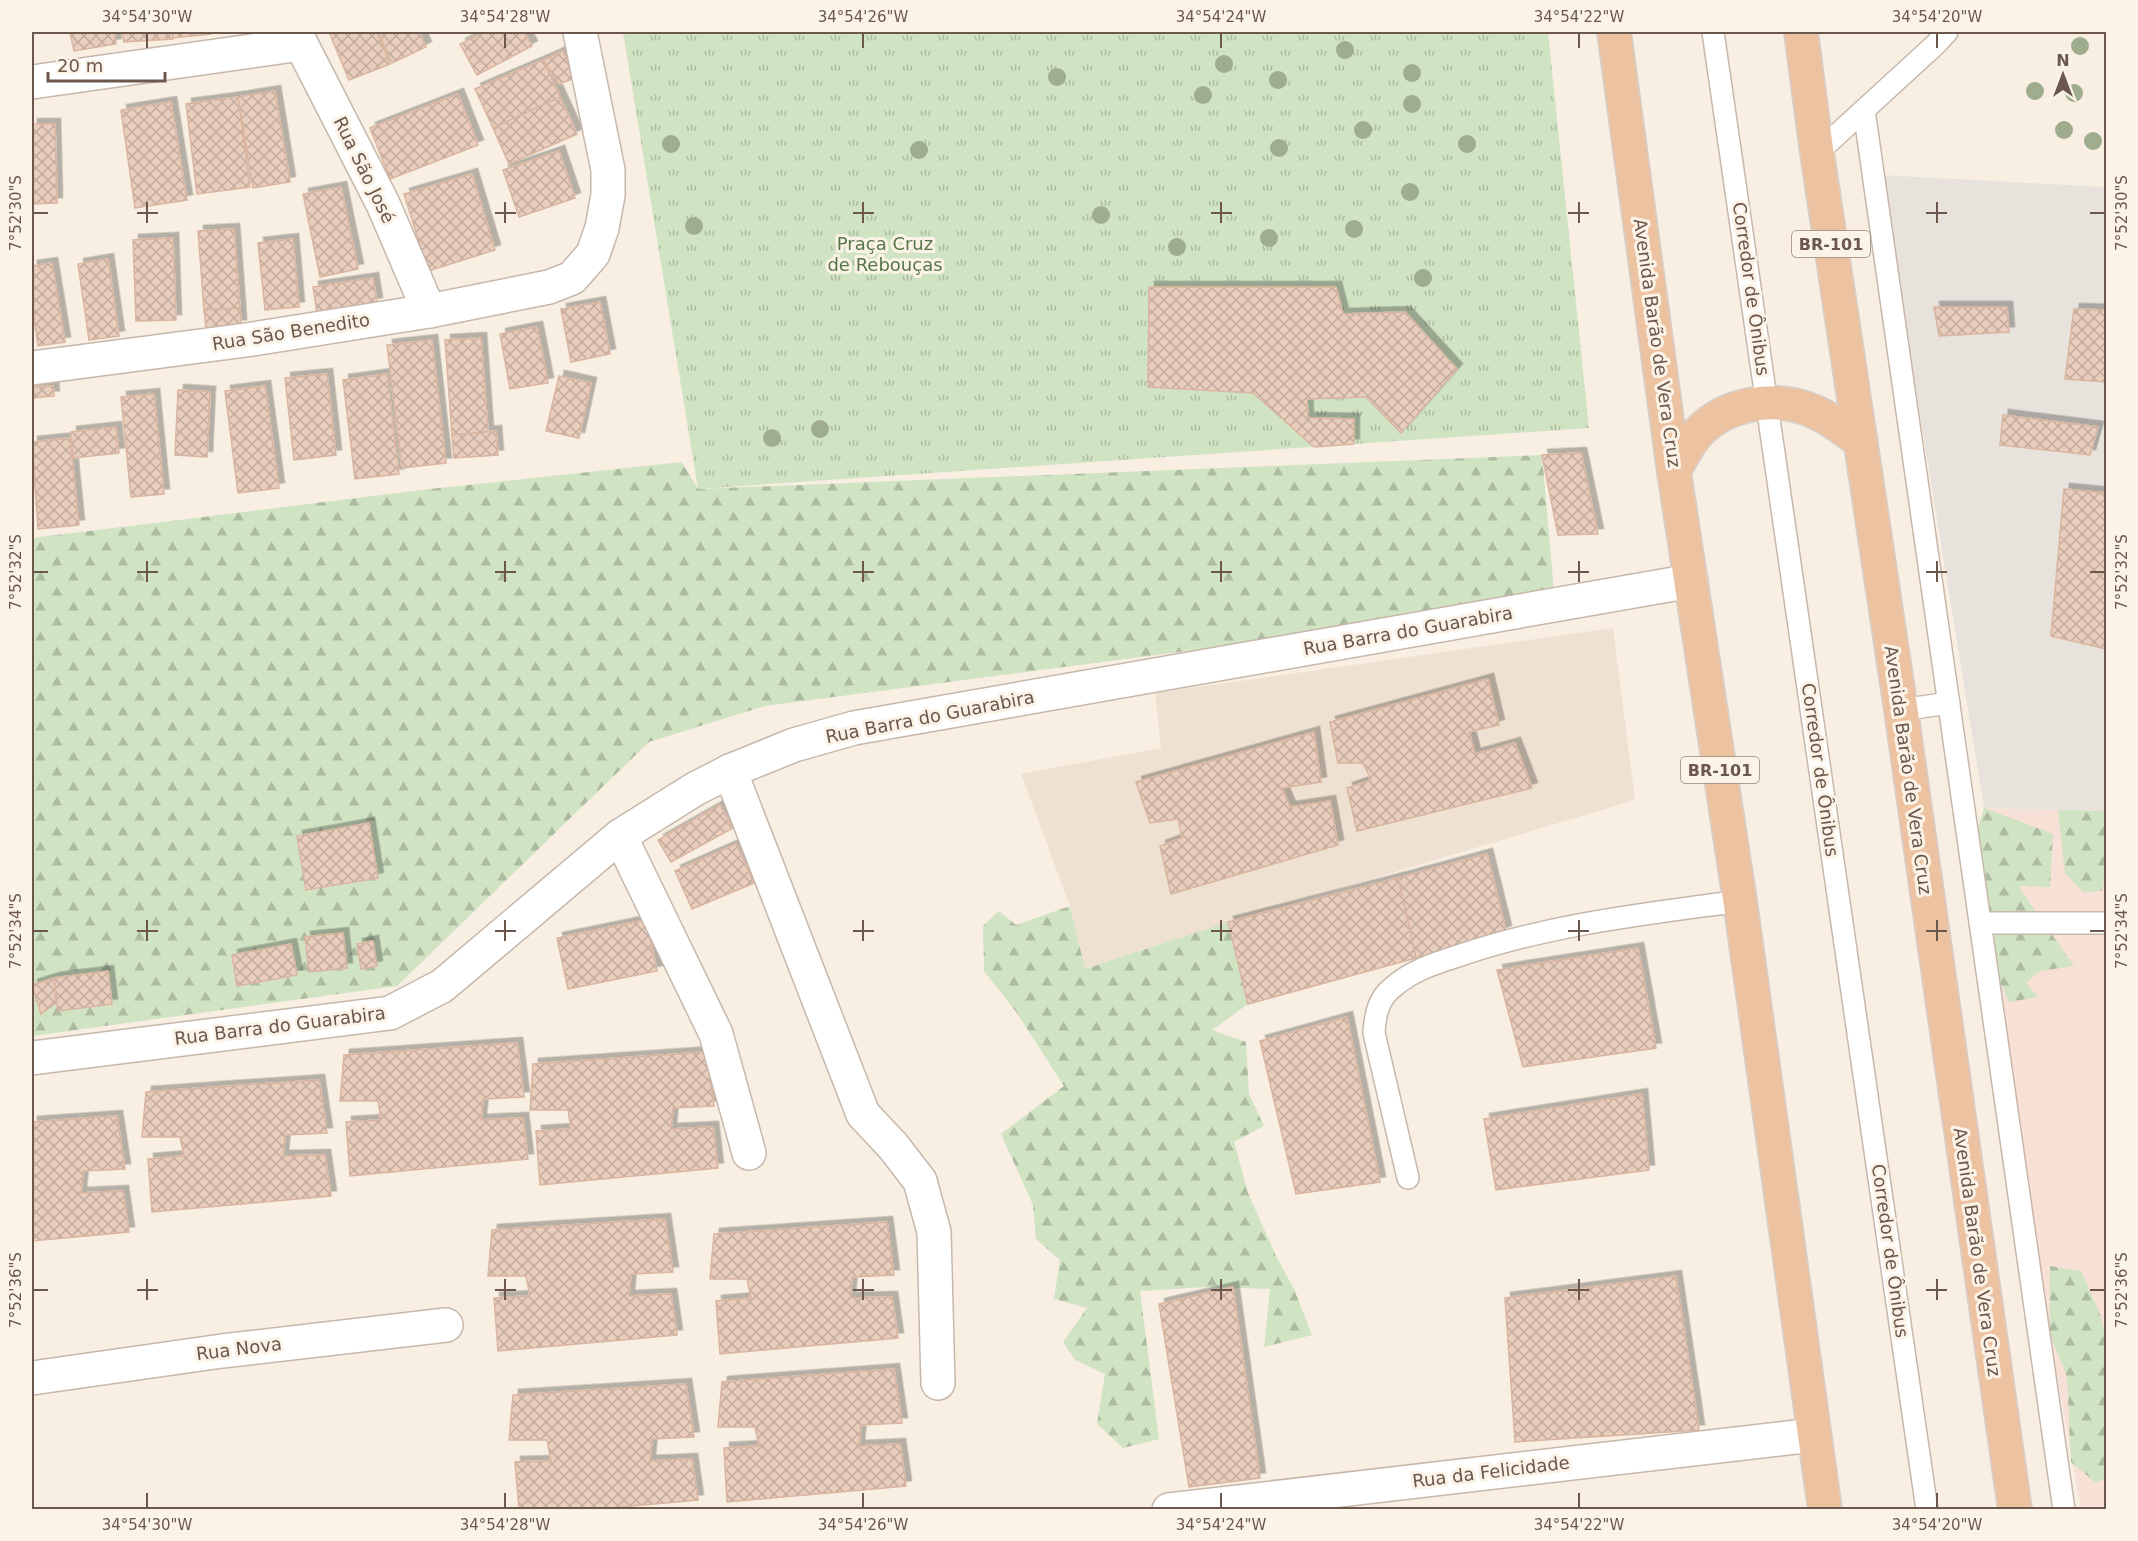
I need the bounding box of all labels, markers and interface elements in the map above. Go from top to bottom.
text: 34°54'30"W [102,8,192,26]
text: 34°54'28"W [460,8,550,26]
text: 34°54'26"W [818,8,908,26]
text: 34°54'24"W [1176,8,1266,26]
text: 34°54'22"W [1534,8,1624,26]
text: 34°54'20"W [1892,8,1982,26]
scale bar [48,45,165,83]
north arrow [2033,45,2093,105]
text: N [2056,51,2070,70]
text: 20 m [57,55,103,76]
street label: Rua São José [330,113,399,226]
text: 7°52'30"S [7,175,25,251]
text: 7°52'30"S [2113,175,2131,251]
street label: Corredor de Ônibus [1729,201,1774,377]
street label: Avenida Barão de Vera Cruz [1630,217,1685,469]
road number: BR-101 [1792,231,1870,257]
park label: Praça Cruz de Rebouças [827,233,943,275]
street label: Rua São Benedito [211,309,371,354]
text: 7°52'32"S [7,534,25,610]
text: 7°52'32"S [2113,534,2131,610]
street label: Rua Barra do Guarabira [1302,602,1514,659]
street label: Avenida Barão de Vera Cruz [1881,644,1936,896]
street label: Corredor de Ônibus [1798,682,1843,858]
street label: Rua Barra do Guarabira [824,686,1036,747]
road number: BR-101 [1681,757,1759,783]
text: 7°52'34"S [7,893,25,969]
text: 7°52'34"S [2113,893,2131,969]
street label: Rua Barra do Guarabira [173,1002,387,1049]
street label: Avenida Barão de Vera Cruz [1950,1126,2005,1378]
street label: Corredor de Ônibus [1868,1163,1913,1339]
text: 7°52'36"S [7,1252,25,1328]
text: 7°52'36"S [2113,1252,2131,1328]
street label: Rua Nova [195,1333,283,1364]
street label: Rua da Felicidade [1411,1451,1571,1492]
text: 34°54'30"W [102,1516,192,1534]
text: 34°54'28"W [460,1516,550,1534]
text: 34°54'26"W [818,1516,908,1534]
text: 34°54'24"W [1176,1516,1266,1534]
text: 34°54'22"W [1534,1516,1624,1534]
text: 34°54'20"W [1892,1516,1982,1534]

